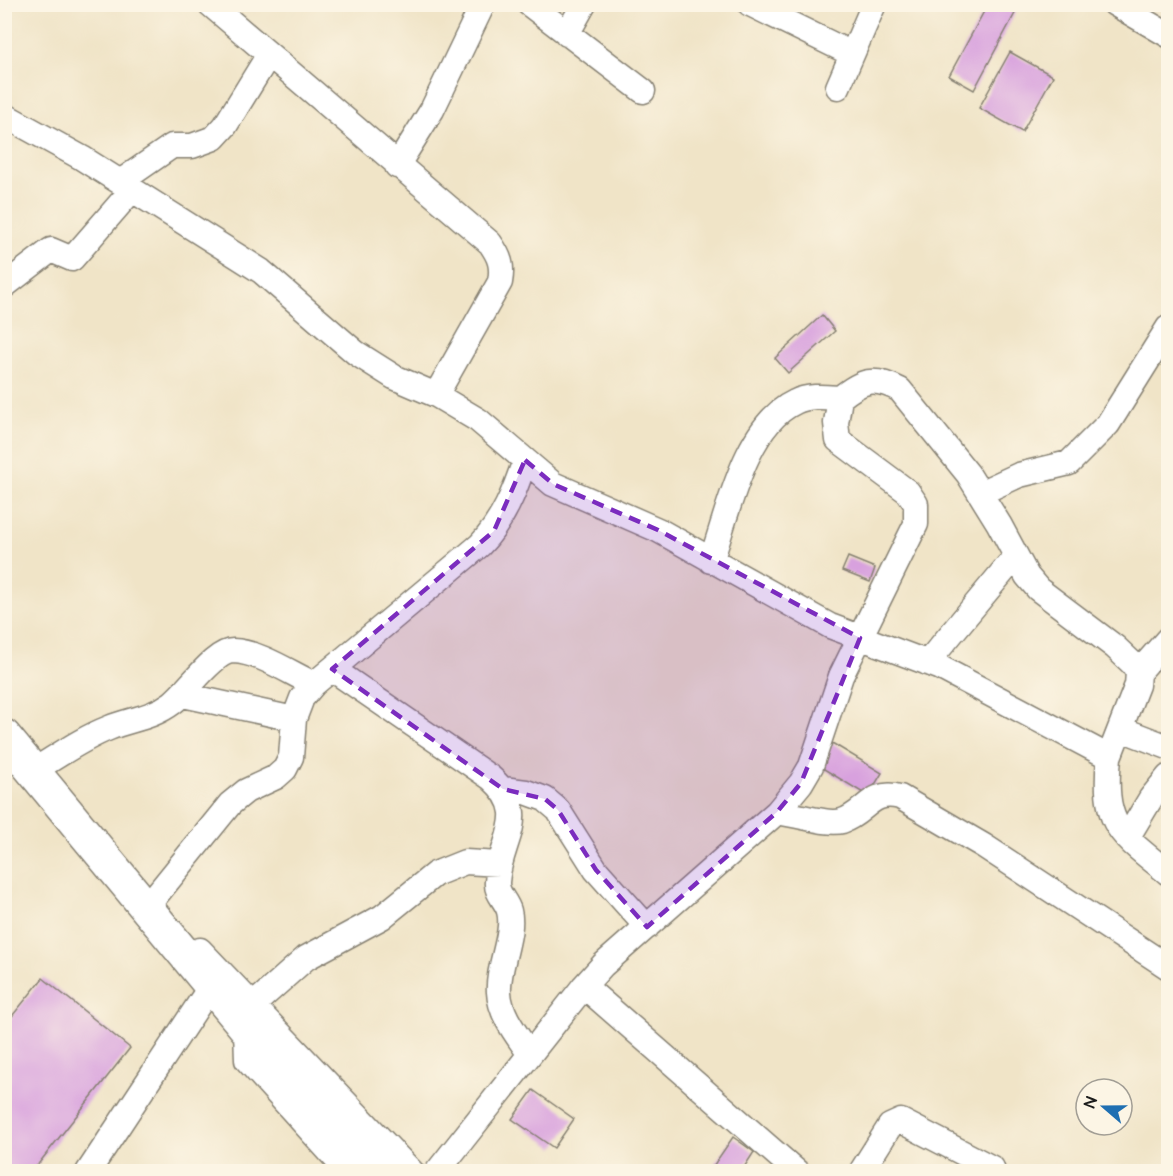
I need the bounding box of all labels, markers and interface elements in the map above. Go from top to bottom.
north arrow [1074,1077,1134,1137]
text: N [1079,1094,1103,1111]

